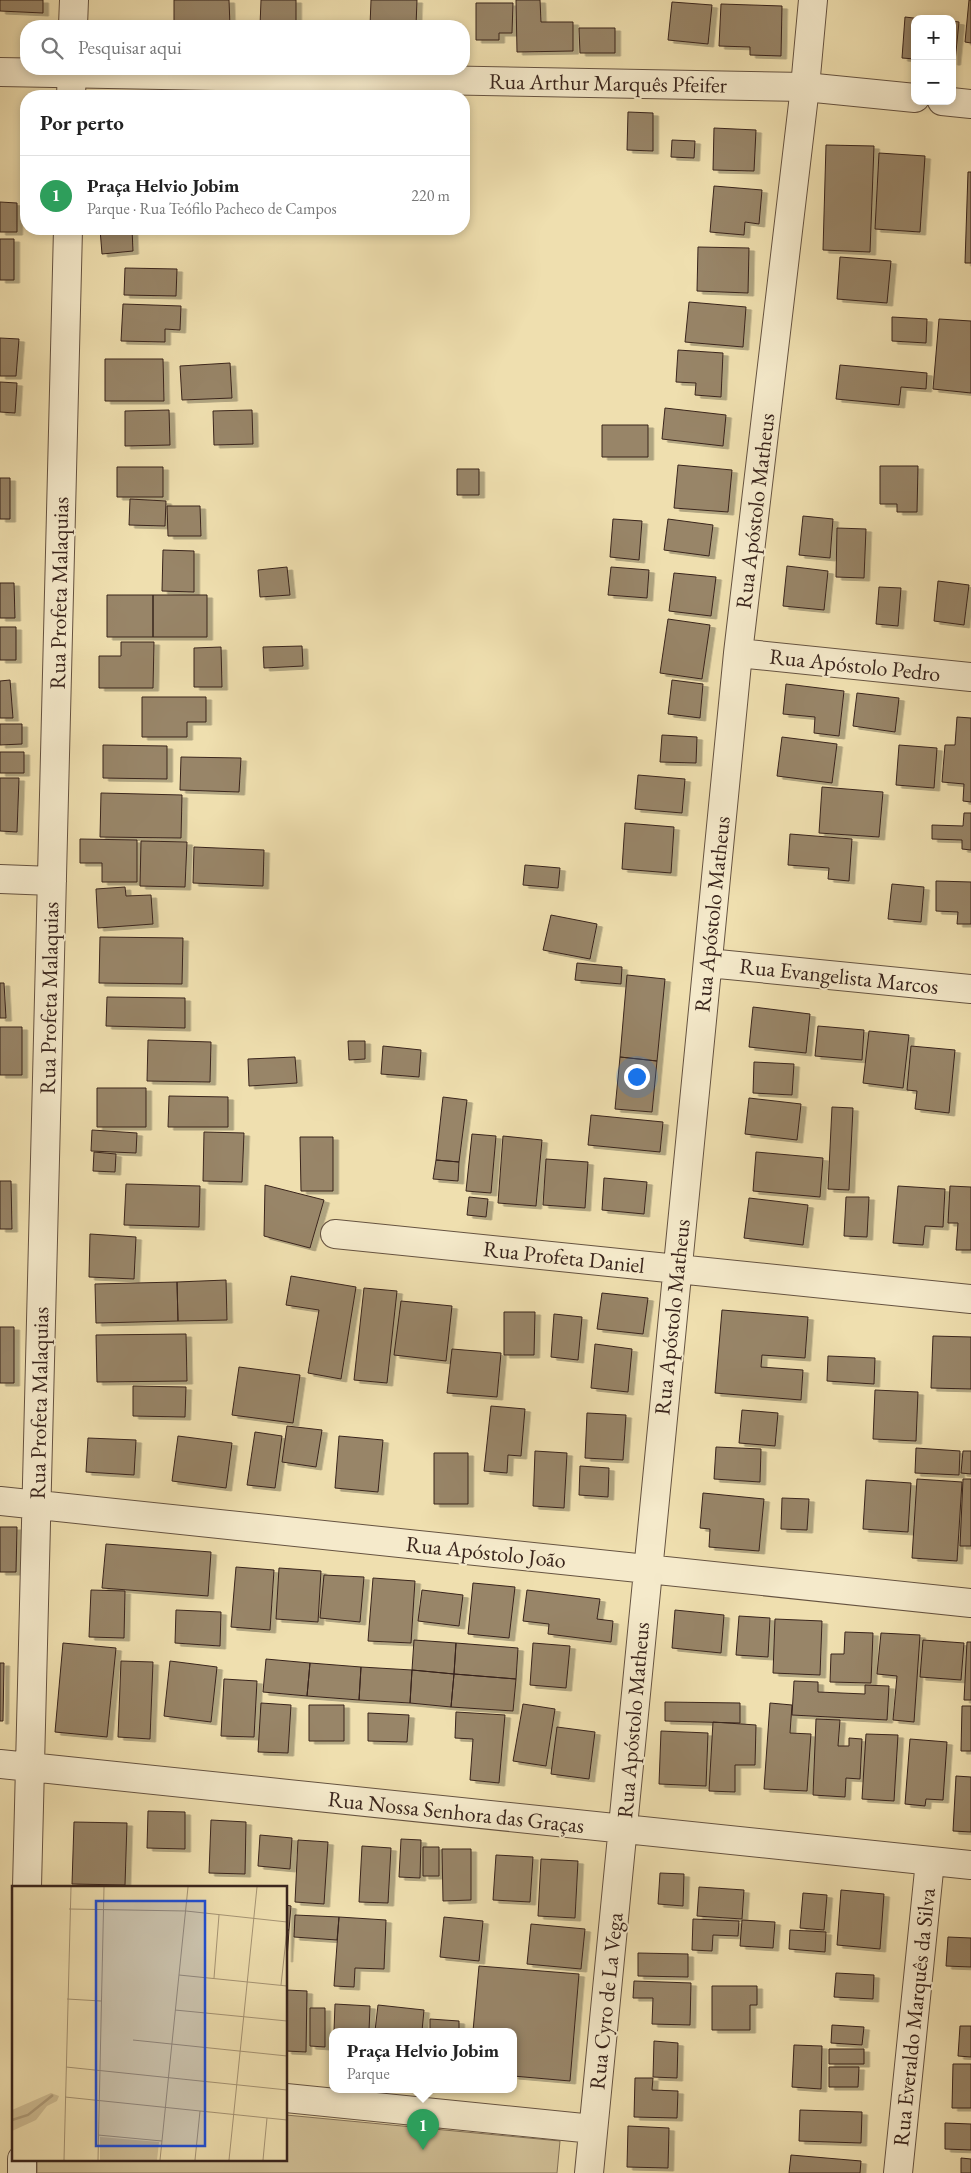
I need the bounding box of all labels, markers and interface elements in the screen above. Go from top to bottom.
map controls [911,15,956,105]
button: + [911,15,956,60]
search box [20,20,470,75]
icon: search [38,34,66,62]
text: Pesquisar aqui [78,35,182,60]
button: − [911,60,956,105]
street label: Rua Arthur Marquês Pfeifer [489,66,728,100]
text: Por perto [40,109,124,136]
text: Praça Helvio Jobim [87,173,239,198]
text: 1 [52,185,60,206]
text: 220 m [411,185,450,206]
text: Parque · Rua Teófilo Pacheco de Campos [87,198,337,219]
street label: Rua Apóstolo Matheus [729,412,781,610]
street label: Rua Profeta Malaquias [43,496,75,690]
street label: Rua Apóstolo Pedro [768,642,942,688]
street label: Rua Apóstolo Matheus [687,815,737,1013]
street label: Rua Profeta Malaquias [33,901,65,1095]
street label: Rua Evangelista Marcos [738,951,940,1001]
your location [624,1064,650,1090]
street label: Rua Apóstolo Matheus [647,1218,697,1416]
street label: Rua Profeta Daniel [482,1234,646,1280]
street label: Rua Profeta Malaquias [23,1306,55,1500]
street label: Rua Apóstolo João [405,1529,568,1575]
street label: Rua Apóstolo Matheus [610,1621,656,1819]
street label: Rua Nossa Senhora das Graças [326,1784,586,1840]
inset map [12,1886,288,2160]
street label: Rua Everaldo Marquês da Silva [886,1886,942,2148]
street label: Rua Cyro de La Vega [582,1911,630,2091]
popup [329,2028,517,2093]
text: Praça Helvio Jobim [347,2038,499,2063]
text: Parque [347,2063,390,2084]
pin: 1 [407,2109,439,2150]

